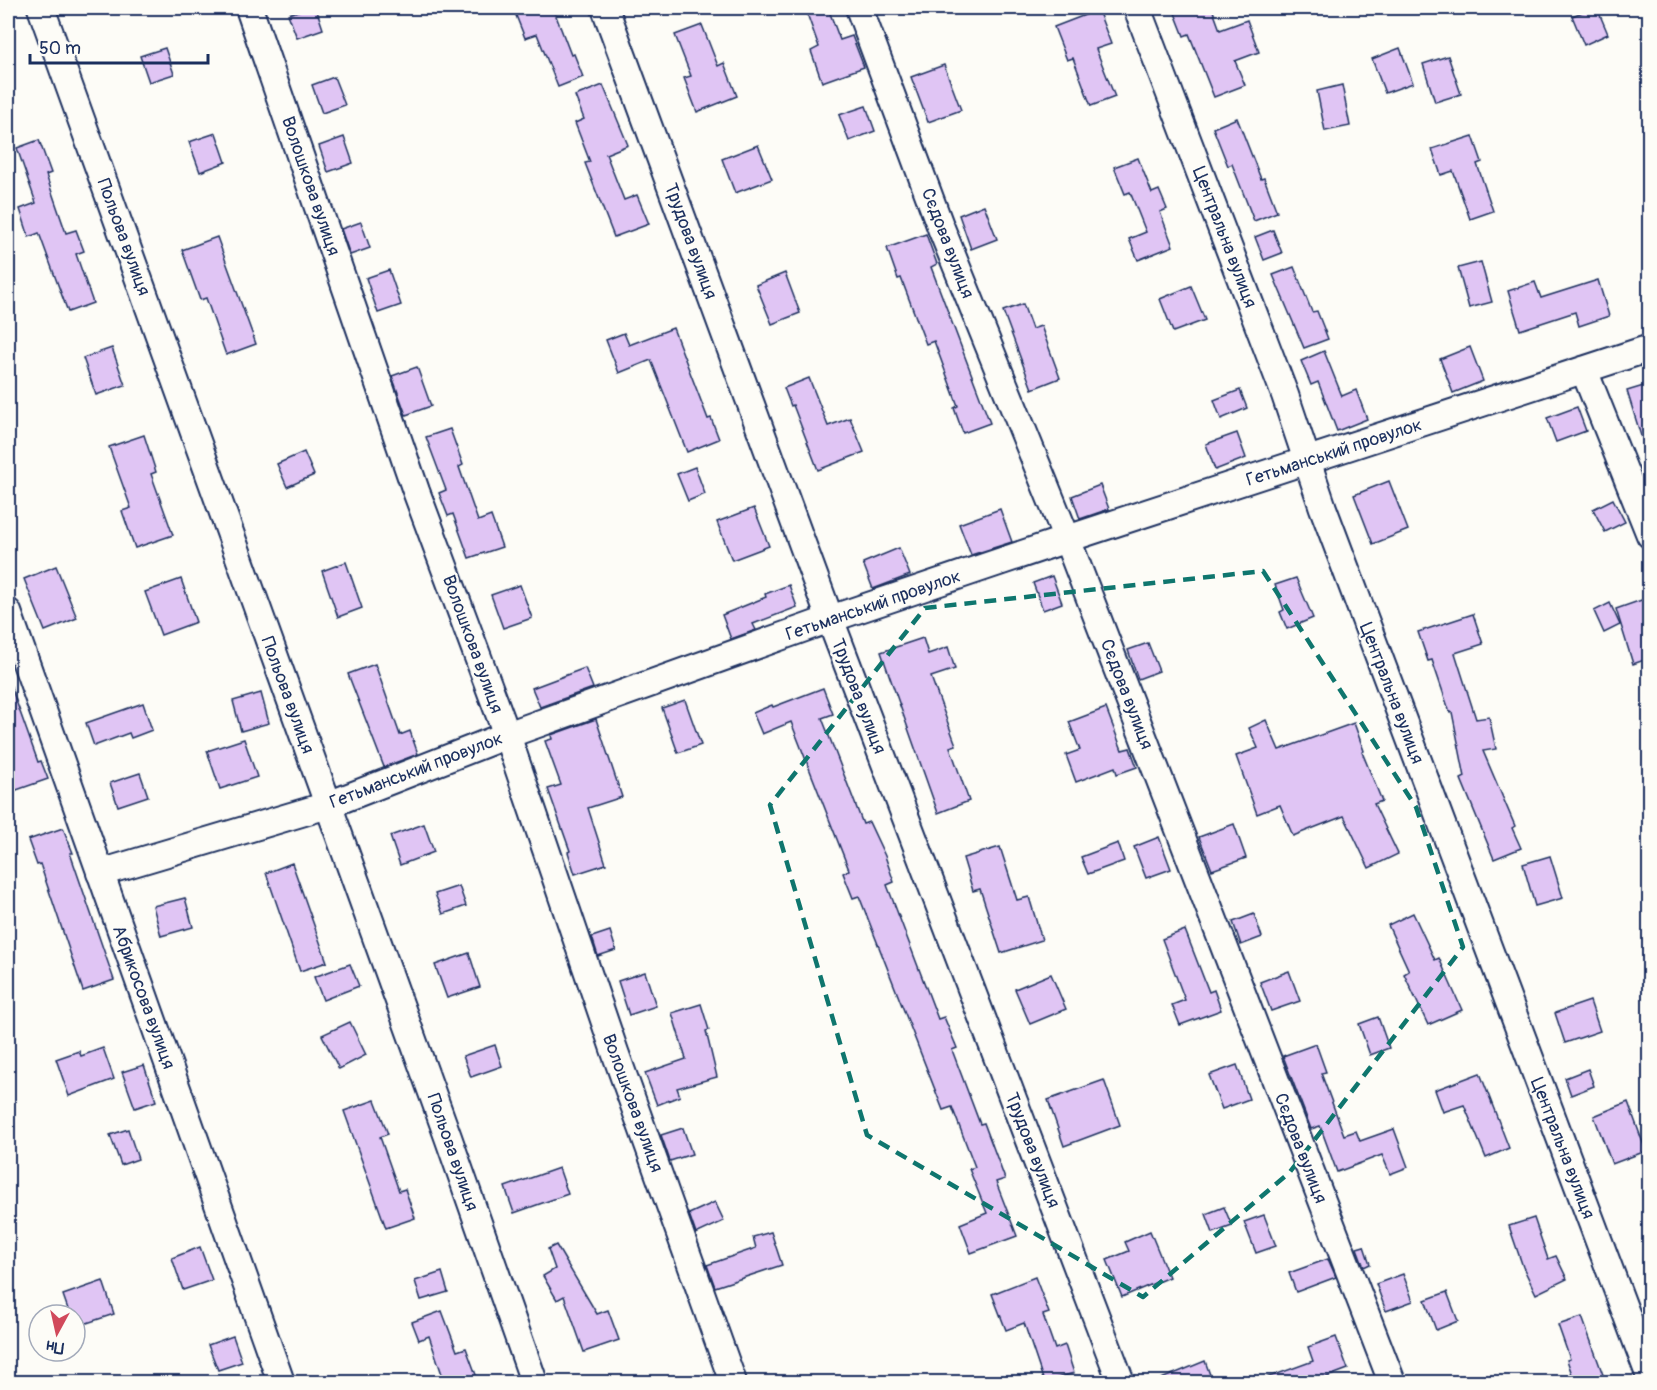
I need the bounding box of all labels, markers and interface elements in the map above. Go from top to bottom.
scale bar [30,27,208,65]
text: 50 m [39,37,81,60]
street label: Волошкова вулиця [276,114,345,259]
street label: Центральна вулиця [1187,163,1262,311]
street label: Польова вулиця [92,176,155,299]
street label: Трудова вулиця [659,180,722,302]
street label: Сєдова вулиця [916,185,979,302]
street label: Гетьманський провулок [1243,413,1425,492]
street label: Гетьманський провулок [783,565,964,646]
street label: Волошкова вулиця [437,572,508,717]
street label: Центральна вулиця [1354,619,1429,767]
street label: Польова вулиця [256,634,319,757]
street label: Трудова вулиця [826,635,891,757]
street label: Сєдова вулиця [1095,636,1158,753]
street label: Гетьманський провулок [326,727,506,814]
street label: Абрикосова вулиця [107,922,180,1072]
street label: Волошкова вулиця [597,1031,668,1176]
street label: Центральна вулиця [1525,1074,1600,1222]
street label: Трудова вулиця [1000,1089,1065,1211]
street label: Польова вулиця [422,1090,483,1214]
street label: Сєдова вулиця [1269,1090,1332,1207]
north arrow [27,1303,87,1363]
text: Пн [45,1336,65,1358]

